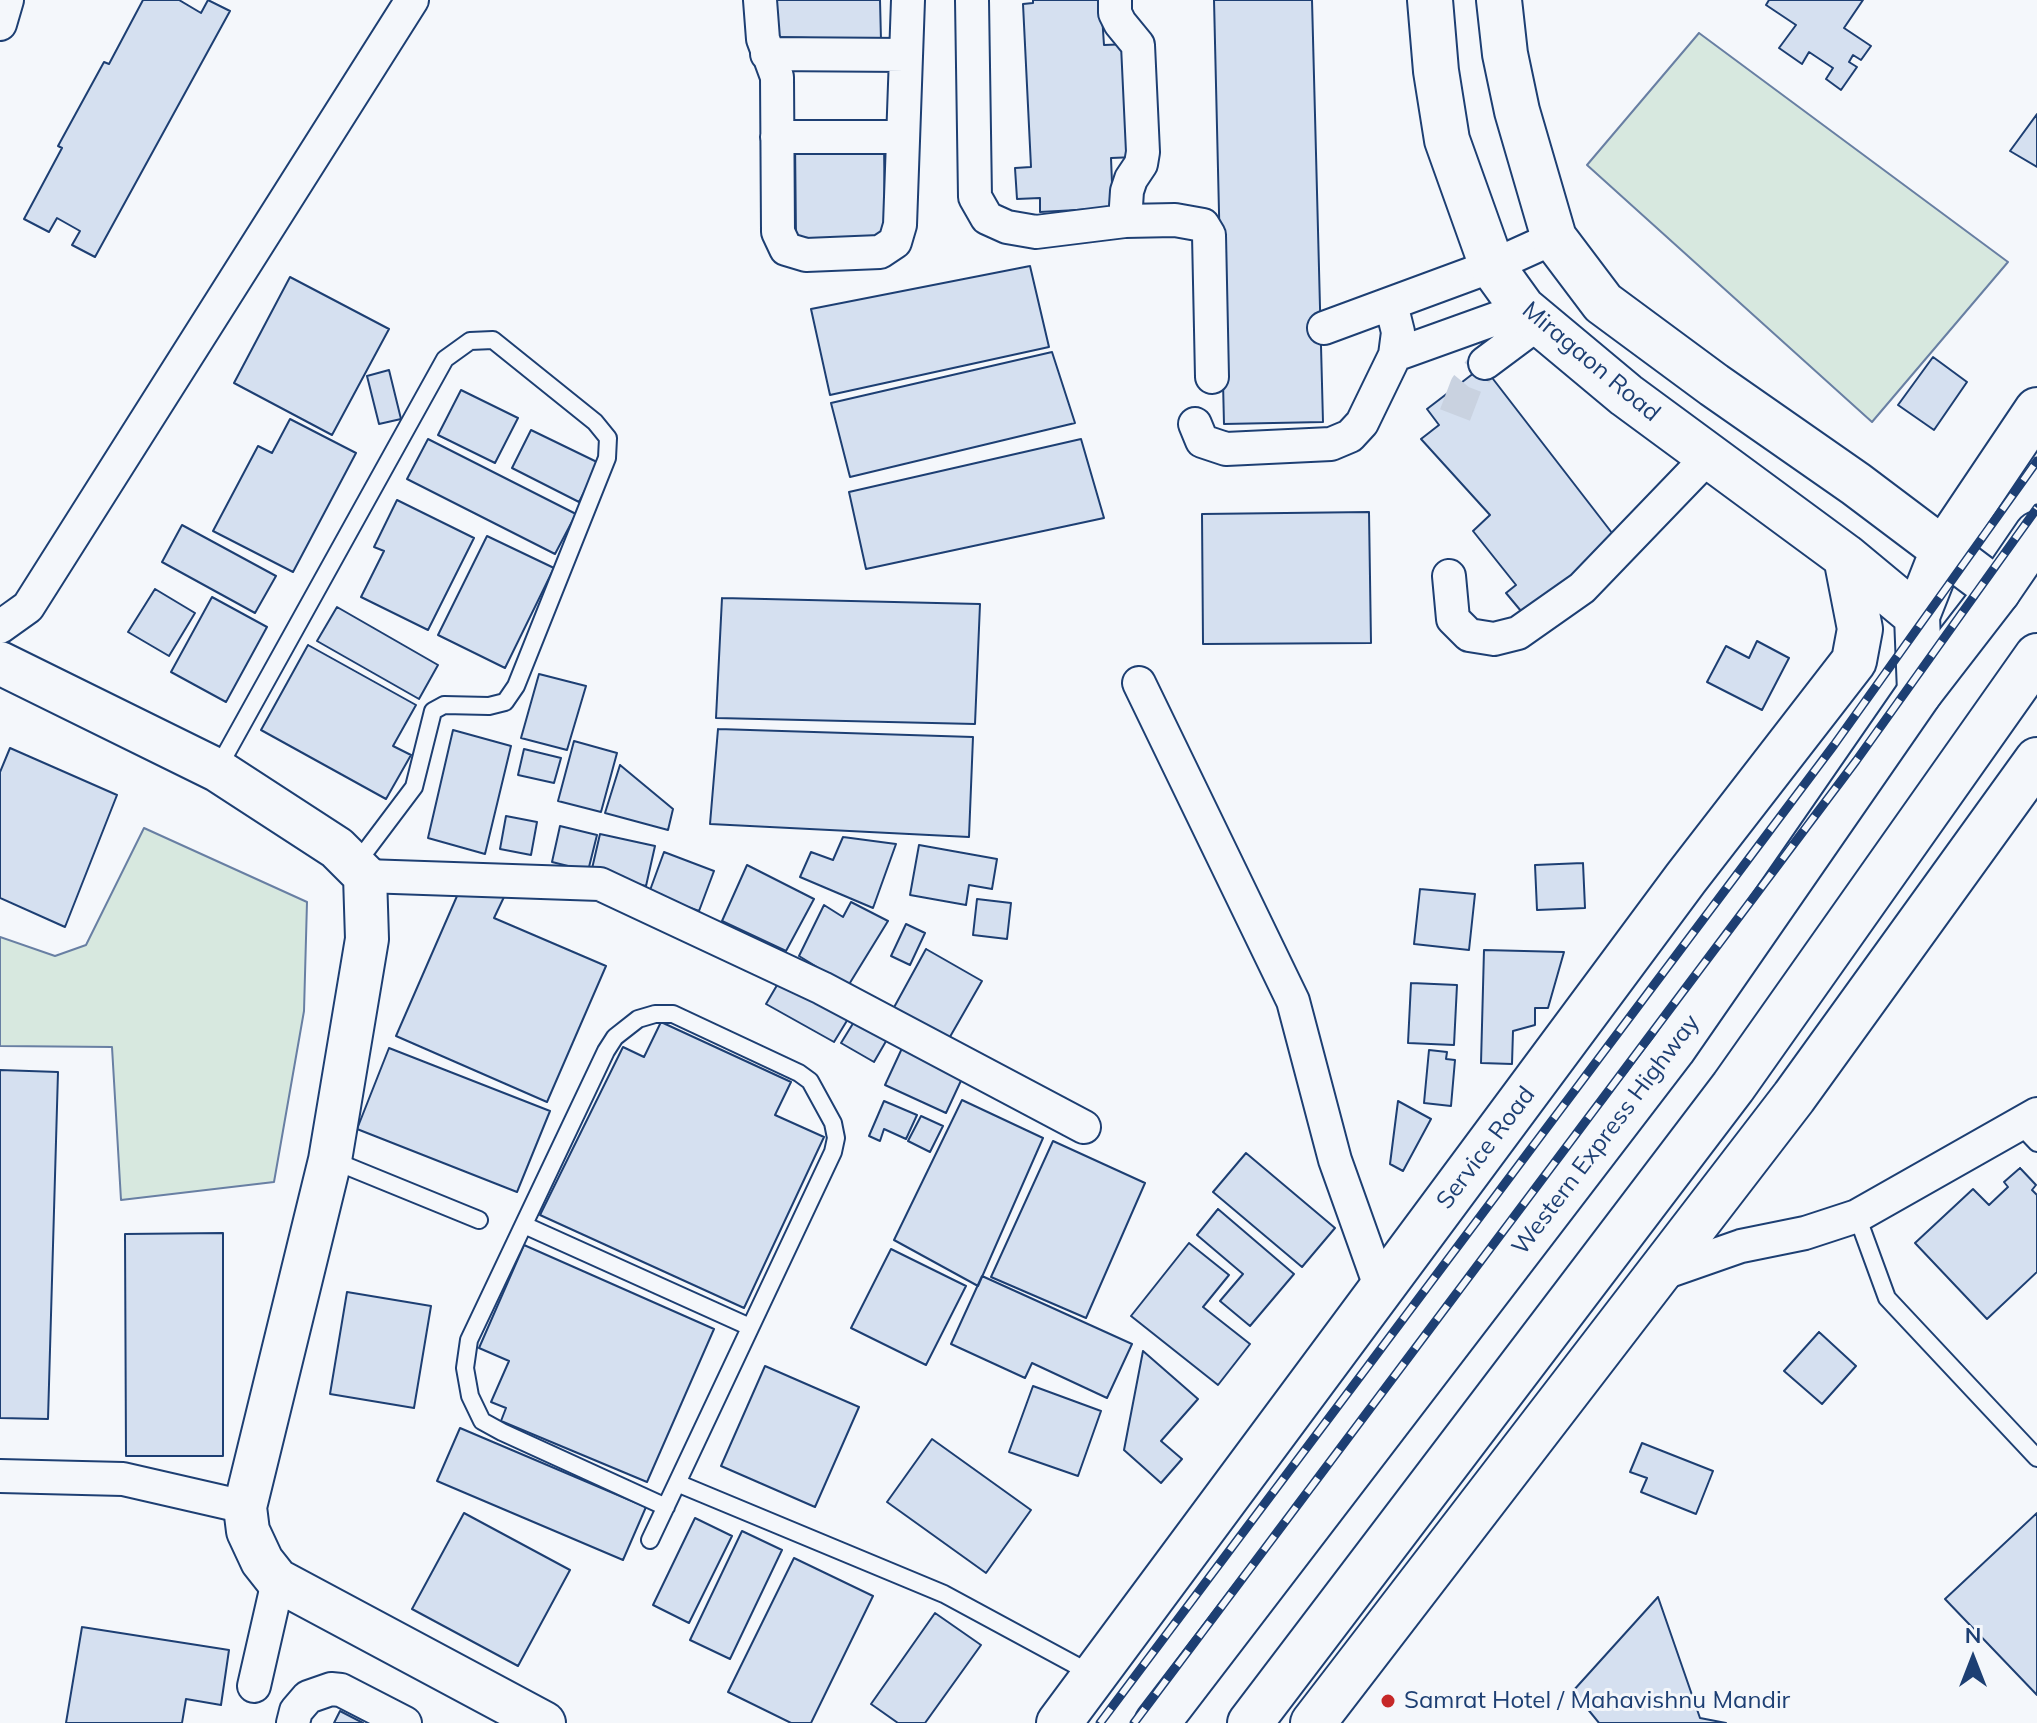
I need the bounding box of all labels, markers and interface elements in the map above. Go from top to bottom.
street label: Miragaon Road [1516,296,1666,428]
street label: Western Express Highway [1506,1009,1706,1261]
street label: Service Road [1431,1081,1541,1215]
north arrow [1933,1619,2013,1699]
text: N [1965,1621,1981,1649]
place label: Samrat Hotel / Mahavishnu Mandir [1404,1687,1790,1715]
marker: Samrat Hotel / Mahavishnu Mandir [1379,1692,1397,1710]

